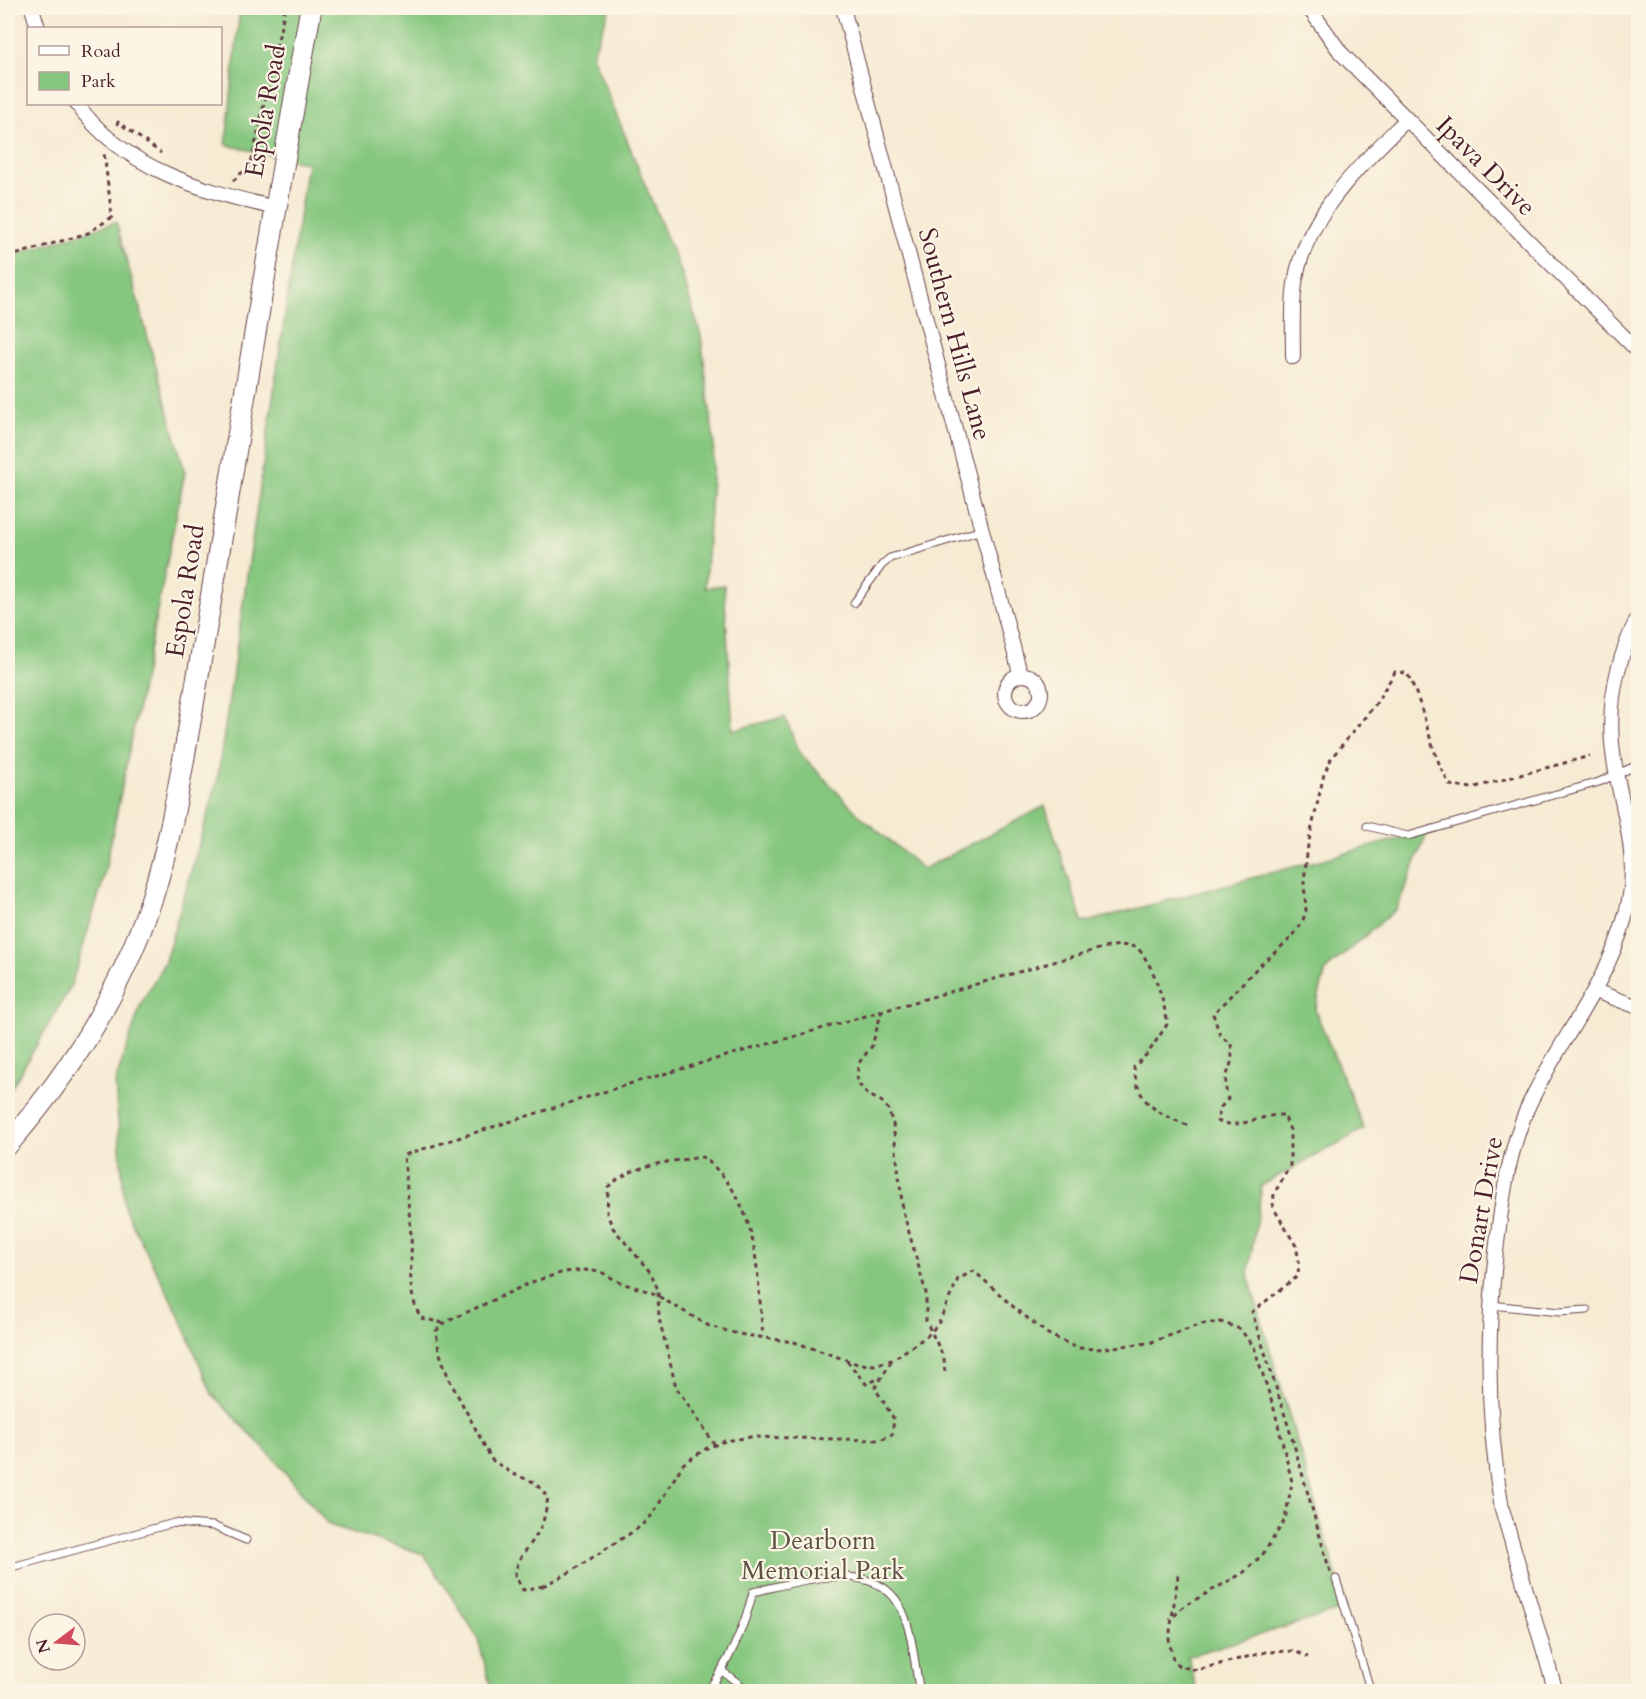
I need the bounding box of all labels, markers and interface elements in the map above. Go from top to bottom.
legend [27,27,222,105]
text: Road [81,39,121,64]
street label: Espola Road [236,42,294,180]
text: Park [81,69,116,94]
street label: Ipava Drive [1428,108,1544,224]
street label: Southern Hills Lane [910,224,1000,444]
street label: Espola Road [157,522,213,660]
street label: Donart Drive [1451,1134,1511,1286]
park label: Dearborn Memorial Park [741,1523,905,1588]
north arrow [27,1612,87,1672]
text: N [31,1636,56,1656]

